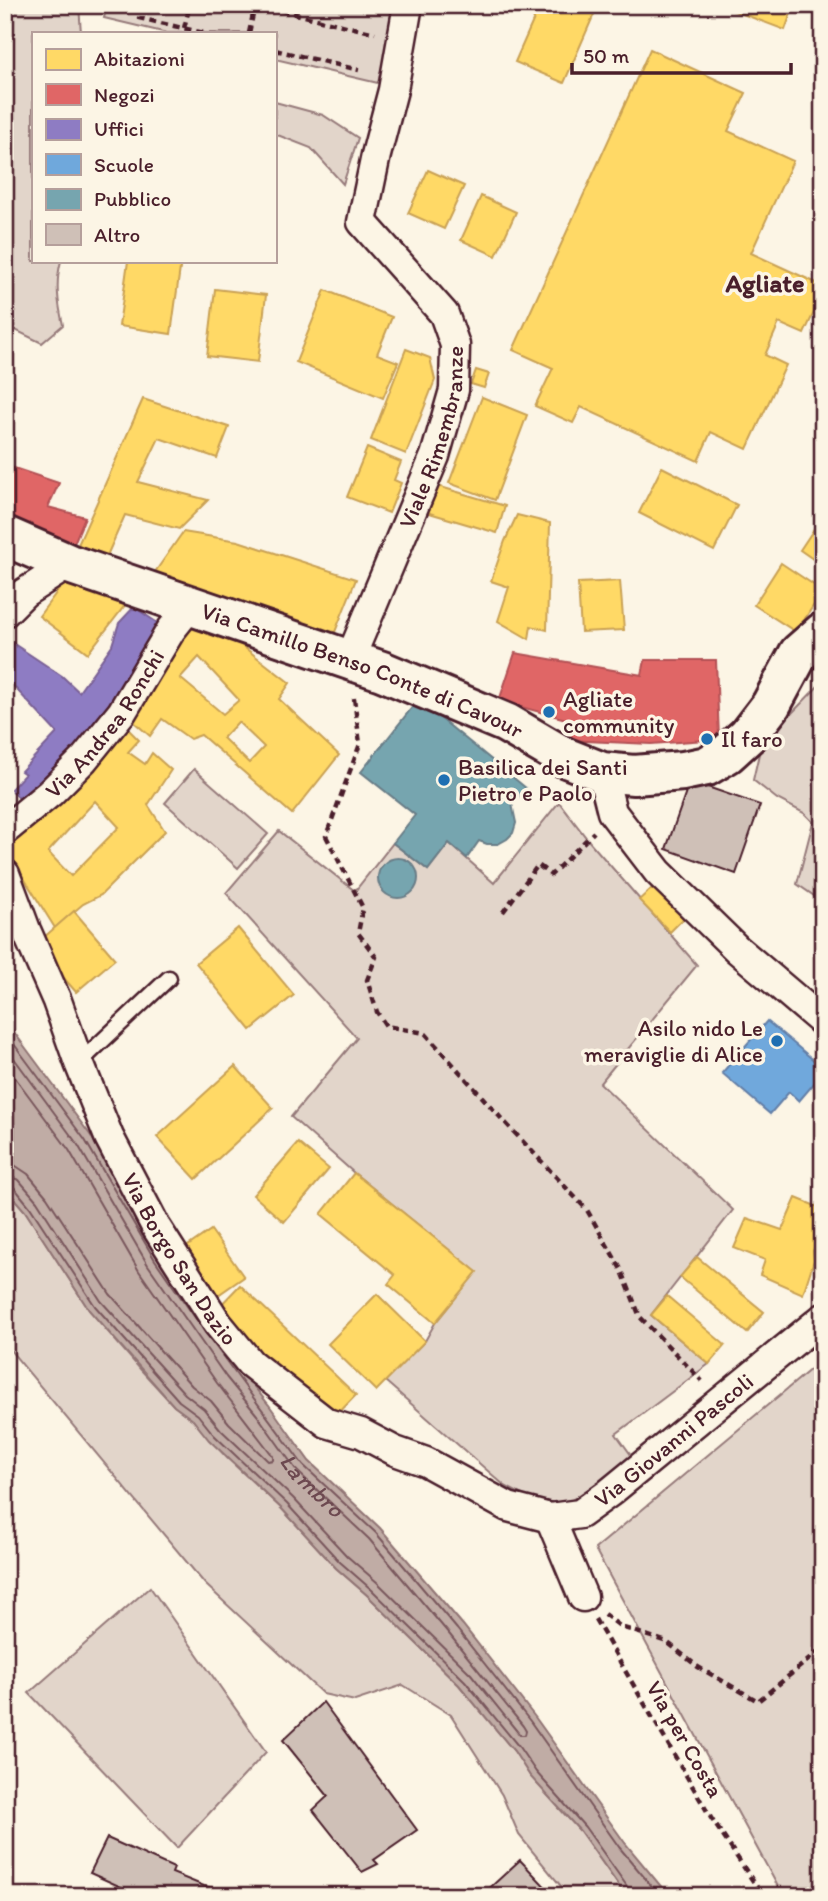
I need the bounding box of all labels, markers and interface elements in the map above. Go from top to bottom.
legend [32,32,276,262]
scale bar [572,32,791,76]
text: 50 m [583,43,630,68]
text: Abitazioni [94,46,185,71]
text: Negozi [94,82,155,107]
text: Uffici [94,116,144,141]
text: Scuole [94,152,154,177]
text: Pubblico [94,186,171,211]
text: Altro [94,222,140,247]
district label: Agliate [724,267,805,299]
street label: Viale Rimembranze [392,346,469,532]
street label: Via Camillo Benso Conte di Cavour [198,596,529,744]
street label: Via Andrea Ronchi [39,644,170,804]
place label: Agliate community [563,685,674,739]
marker: Agliate community [541,704,557,720]
place label: Il faro [721,725,783,753]
marker: Il faro [699,731,715,747]
place label: Basilica dei Santi Pietro e Paolo [458,753,628,807]
marker: Basilica dei Santi Pietro e Paolo [436,772,452,788]
place label: Asilo nido Le meraviglie di Alice [584,1014,763,1068]
marker: Asilo nido Le meraviglie di Alice [769,1033,785,1049]
street label: Via Borgo San Dazio [116,1168,244,1351]
street label: Via Giovanni Pascoli [589,1367,759,1513]
water label: Lambro [274,1447,351,1523]
street label: Via per Costa [640,1676,730,1802]

